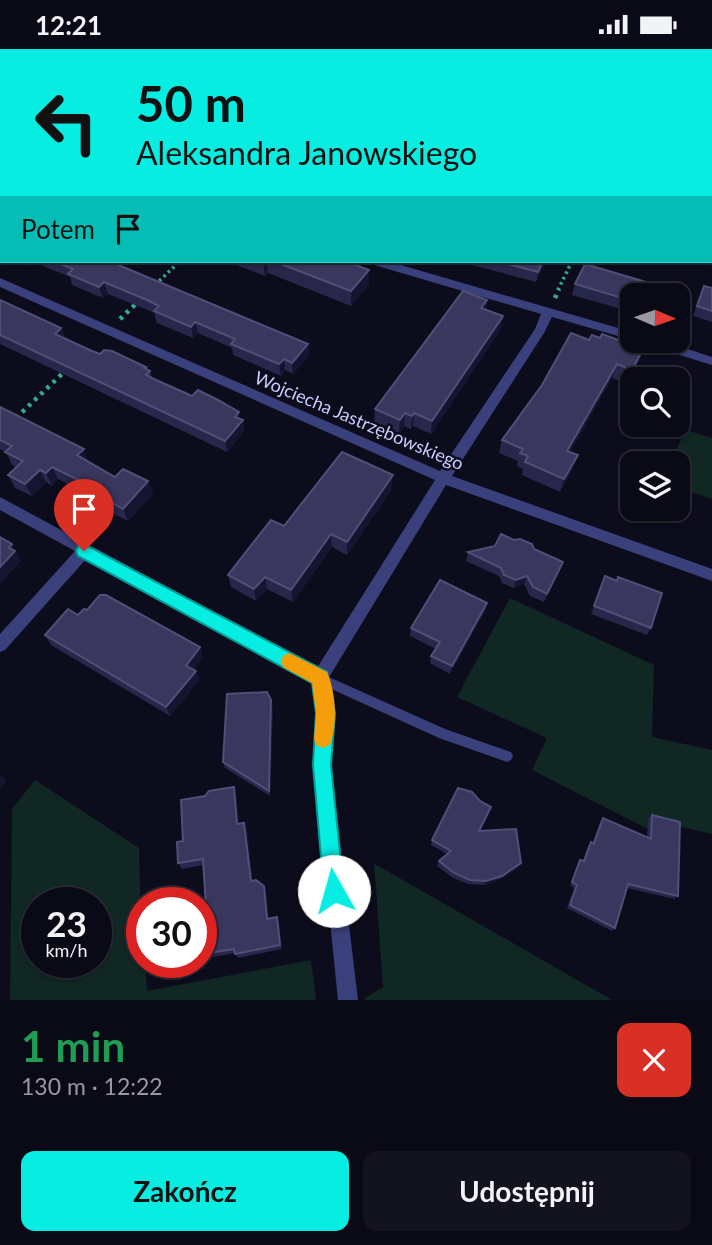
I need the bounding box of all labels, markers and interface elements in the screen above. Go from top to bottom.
text: 12:21 [35,9,102,41]
text: 50 m [136,74,246,132]
icon: left [21,77,112,168]
text: Aleksandra Janowskiego [136,133,477,172]
icon: arrive [109,210,147,248]
text: Potem [21,213,95,245]
north arrow [620,283,690,353]
map controls [620,283,690,521]
street label: Wojciecha Jastrzębowskiego [251,366,467,474]
button: search [620,367,690,437]
button: layers [620,451,690,521]
pin [54,479,114,551]
icon: arrive [65,490,103,528]
position arrow [297,854,371,928]
speed limit sign: 30 [126,887,217,978]
text: 23 [46,902,87,944]
text: km/h [45,939,88,961]
text: 1 min [21,1021,125,1071]
button: close [617,1023,691,1097]
text: 130 m · 12:22 [21,1072,163,1100]
button: Zakończ [21,1151,349,1231]
button: Udostępnij [363,1151,691,1231]

